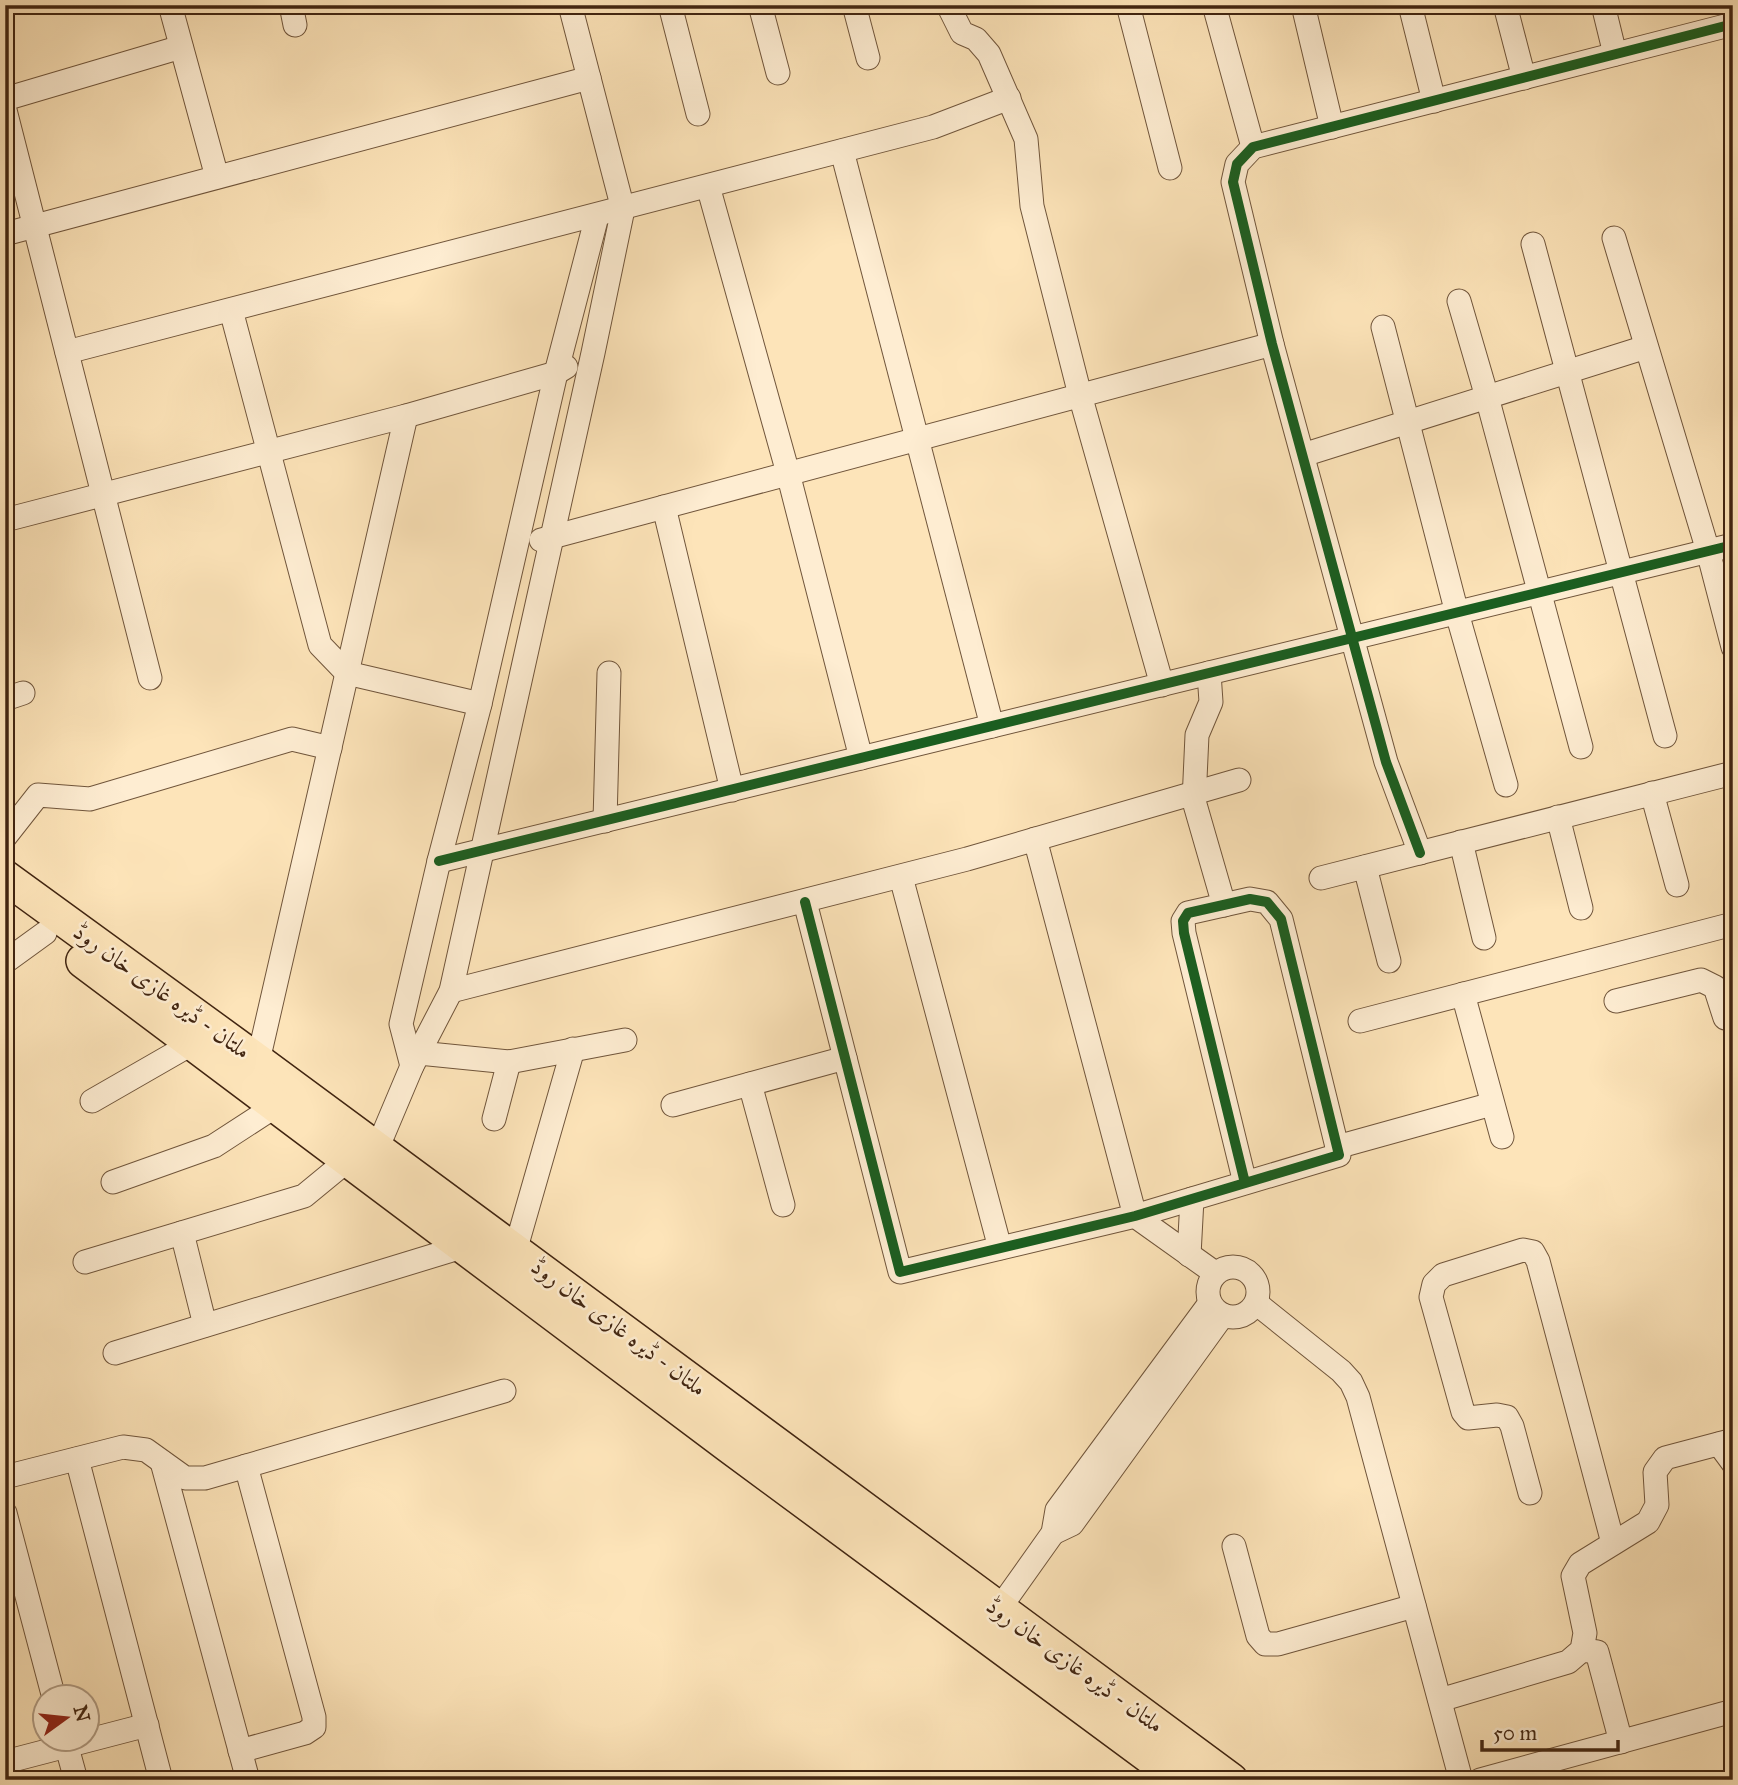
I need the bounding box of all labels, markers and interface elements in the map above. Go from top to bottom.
street label: ملتان - ڈیرہ غازی خان روڈ [67,916,257,1066]
street label: ملتان - ڈیرہ غازی خان روڈ [525,1251,713,1403]
street label: ملتان - ڈیرہ غازی خان روڈ [980,1590,1170,1740]
north arrow [32,1684,102,1754]
text: N [69,1703,95,1724]
scale bar [1482,1708,1619,1752]
text: 50 m [1493,1720,1538,1746]

